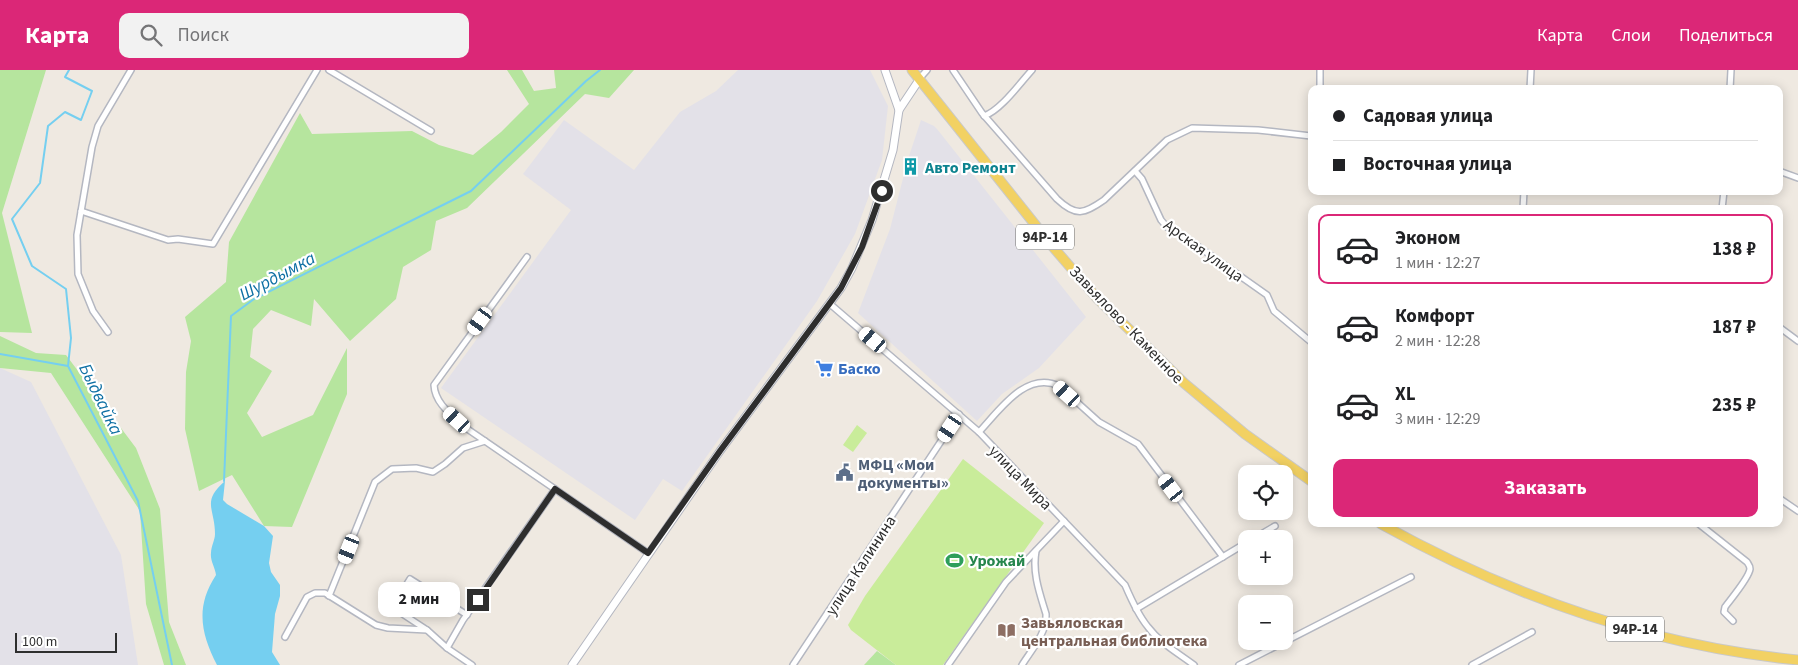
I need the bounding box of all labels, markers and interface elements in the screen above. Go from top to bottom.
search box [119,13,469,58]
text: Карта [25,18,89,53]
icon: search [137,21,165,49]
text: Поиск [177,22,229,49]
text: Карта [1537,23,1583,48]
text: Слои [1611,23,1651,48]
text: Поделиться [1679,23,1773,48]
text: Садовая улица [1363,103,1493,130]
text: Восточная улица [1363,151,1512,178]
building icon: Авто Ремонт [901,157,921,177]
place label: Авто Ремонт [924,157,1016,179]
route start [871,180,893,202]
street label: Арская улица [1159,214,1248,287]
road number: 94Р-14 [1016,224,1074,250]
text: Эконом [1395,225,1461,252]
icon: car [1335,227,1380,272]
text: 138 ₽ [1712,236,1756,263]
water label: Шурдымка [235,246,320,307]
text: 1 мин · 12:27 [1395,252,1481,274]
street label: Завьялово - Каменное [1064,261,1189,389]
text: Комфорт [1395,303,1475,330]
car [465,304,494,338]
icon: car [1335,305,1380,350]
text: 187 ₽ [1712,314,1756,341]
car [856,325,889,355]
text: 2 мин · 12:28 [1395,330,1481,352]
supermarket icon: Баско [814,358,834,378]
place label: Баско [838,358,881,380]
water label: Быдвайка [73,359,129,439]
car [1050,378,1083,410]
text: XL [1395,381,1416,408]
icon: car [1335,383,1380,428]
text: 235 ₽ [1712,392,1756,419]
car [440,404,473,436]
text: 3 мин · 12:29 [1395,408,1481,430]
car [935,411,964,445]
street label: улица Мира [984,440,1057,515]
place label: МФЦ «Мои документы» [858,454,949,494]
button: Заказать [1333,459,1758,517]
public building icon: МФЦ «Мои документы» [834,463,854,483]
map controls [1238,465,1293,650]
button: locate [1238,465,1293,520]
car [1155,472,1186,504]
street label: улица Калинина [820,511,901,620]
button: + [1238,530,1293,585]
car [336,532,361,566]
sports icon: Урожай [945,550,965,570]
place label: Урожай [969,550,1025,572]
callout: 2 мин [378,582,460,618]
text: 2 мин [399,588,439,610]
route end [467,589,489,611]
button: − [1238,595,1293,650]
place label: Завьяловская центральная библиотека [1021,612,1208,652]
road number: 94Р-14 [1606,616,1664,642]
library icon: Завьяловская центральная библиотека [997,621,1017,641]
scale bar [15,630,118,653]
text: 100 m [22,632,57,652]

